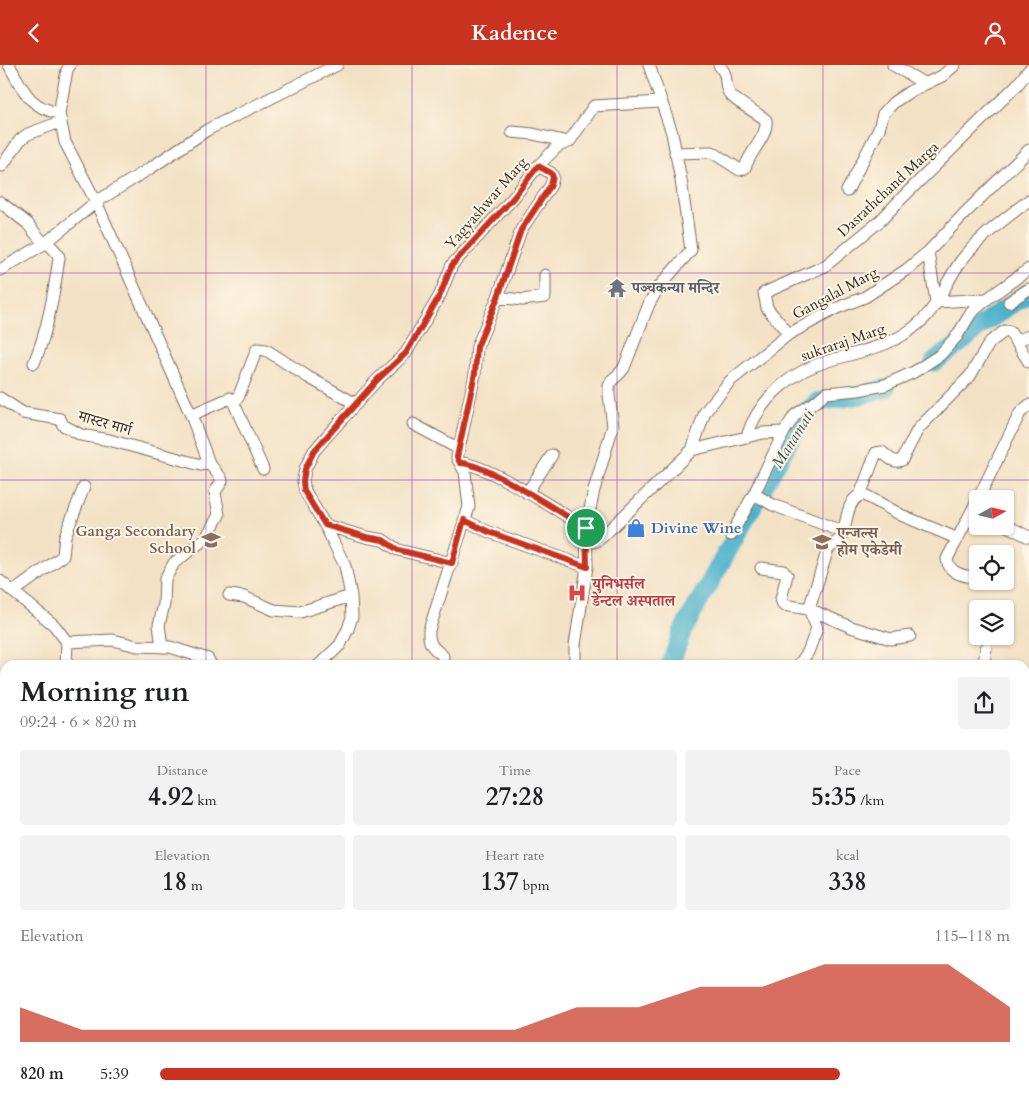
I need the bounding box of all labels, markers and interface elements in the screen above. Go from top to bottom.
text: Kadence [471,18,558,48]
icon: back [20,19,48,47]
icon: person [981,19,1009,47]
street label: Dasrathchand Marga [833,136,943,241]
street label: Yagyashwar Marg [440,152,532,253]
street label: Gangalal Marg [789,262,882,324]
temple icon: पञ्चकन्या मन्दिर [606,277,628,299]
place label: पञ्चकन्या मन्दिर [631,278,721,298]
street label: sukraraj Marg [798,318,888,366]
water label: Manamati [766,405,820,472]
street label: मास्टर मार्ग [75,406,135,440]
north arrow [969,490,1014,535]
map controls [969,490,1014,645]
pin [565,507,607,549]
icon: arrive [572,514,600,542]
shop icon: Divine Wine [625,517,647,539]
place label: Divine Wine [651,518,741,538]
place label: Ganga Secondary School [75,521,197,558]
place label: एन्जल्स होम एकेडेमी [836,523,903,560]
school or university icon: Ganga Secondary School [200,529,222,551]
school or university icon: एन्जल्स होम एकेडेमी [811,531,833,553]
button: locate [969,545,1014,590]
place label: युनिभर्सल डेन्टल अस्पताल [591,574,677,611]
hospital icon: युनिभर्सल डेन्टल अस्पताल [566,582,588,604]
button: layers [969,600,1014,645]
text: Morning run [20,673,189,711]
button: share [958,677,1010,729]
text: 09:24 · 6 × 820 m [20,711,137,733]
text: Distance [157,761,208,780]
text: Time [499,761,531,780]
text: Pace [834,761,861,780]
text: 4.92 [148,780,194,814]
text: 27:28 [486,780,544,814]
text: 5:35 [811,780,857,814]
text: km [194,791,217,810]
text: /km [857,791,884,810]
text: Elevation [155,846,210,865]
text: Heart rate [485,846,545,865]
text: kcal [836,846,859,865]
text: 18 [162,865,187,899]
text: 137 [480,865,519,899]
text: 338 [828,865,867,899]
text: m [187,876,203,895]
text: bpm [519,876,549,895]
text: Elevation [20,925,84,947]
text: 115–118 m [934,925,1010,947]
text: 820 m [20,1063,64,1085]
text: 5:39 [100,1063,129,1085]

